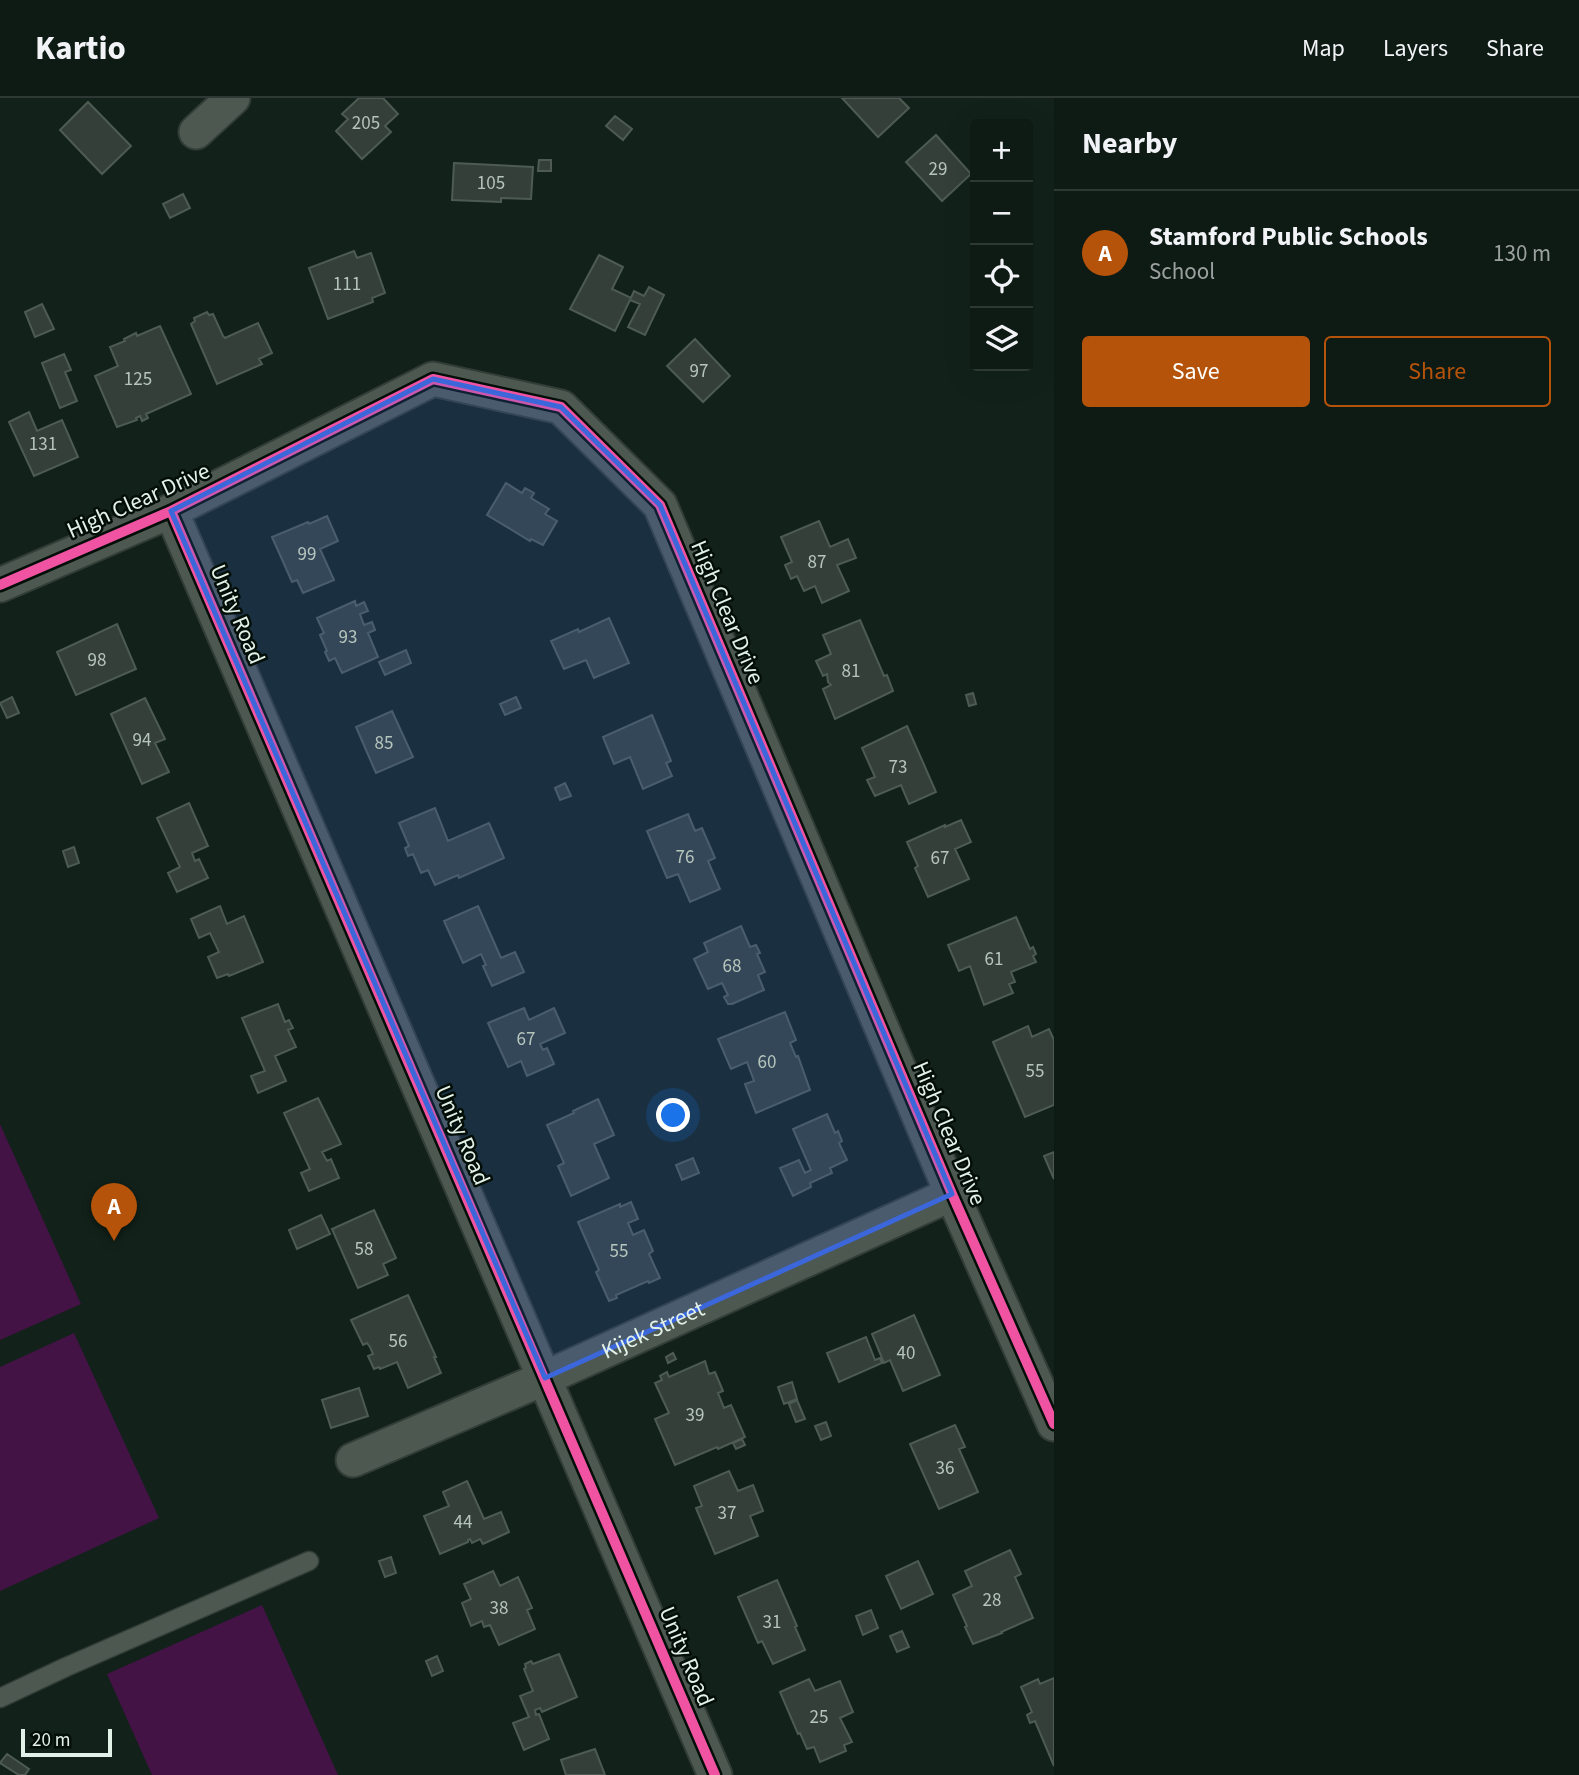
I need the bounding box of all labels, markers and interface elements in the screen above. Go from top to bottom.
text: Kartio [35,25,126,72]
text: Map [1302,31,1345,66]
text: Layers [1383,31,1448,66]
text: Share [1486,31,1544,66]
house number: 205 [352,110,380,137]
map controls [970,119,1033,371]
button: + [970,119,1033,182]
text: Nearby [1082,122,1177,165]
house number: 29 [929,156,947,183]
house number: 105 [477,170,505,197]
button: − [970,182,1033,245]
text: Stamford Public Schools [1149,218,1428,255]
text: A [1098,237,1112,270]
text: 130 m [1493,237,1551,270]
button: locate [970,245,1033,308]
text: School [1149,255,1215,288]
house number: 111 [333,271,361,298]
button: layers [970,308,1033,371]
button: Save [1082,336,1310,407]
button: Share [1324,336,1551,407]
house number: 97 [690,358,708,385]
house number: 125 [124,366,152,393]
house number: 131 [29,431,57,458]
street label: High Clear Drive [61,454,215,547]
street label: High Clear Drive [682,535,773,689]
house number: 99 [298,541,316,568]
house number: 87 [808,549,826,576]
street label: Unity Road [202,559,273,669]
house number: 93 [339,624,357,651]
house number: 98 [88,647,106,674]
house number: 81 [842,658,860,685]
house number: 94 [133,727,151,754]
house number: 85 [375,730,393,757]
house number: 73 [889,754,907,781]
house number: 76 [676,844,694,871]
house number: 67 [931,845,949,872]
house number: 61 [985,946,1003,973]
house number: 68 [723,953,741,980]
house number: 67 [517,1026,535,1053]
house number: 60 [758,1049,776,1076]
street label: High Clear Drive [904,1056,995,1210]
house number: 55 [1026,1058,1044,1085]
street label: Unity Road [427,1080,498,1190]
your location [656,1098,690,1132]
pin: A [91,1183,137,1241]
house number: 58 [355,1236,373,1263]
house number: 55 [610,1238,628,1265]
street label: Kijek Street [596,1292,710,1367]
house number: 56 [389,1328,407,1355]
house number: 40 [897,1340,915,1367]
house number: 39 [686,1402,704,1429]
house number: 36 [936,1455,954,1482]
house number: 37 [718,1500,736,1527]
house number: 44 [454,1509,472,1536]
house number: 28 [983,1587,1001,1614]
house number: 38 [490,1595,508,1622]
street label: Unity Road [651,1601,722,1711]
house number: 31 [763,1609,781,1636]
house number: 25 [810,1704,828,1731]
scale bar [21,1726,112,1758]
text: 20 m [32,1727,70,1754]

